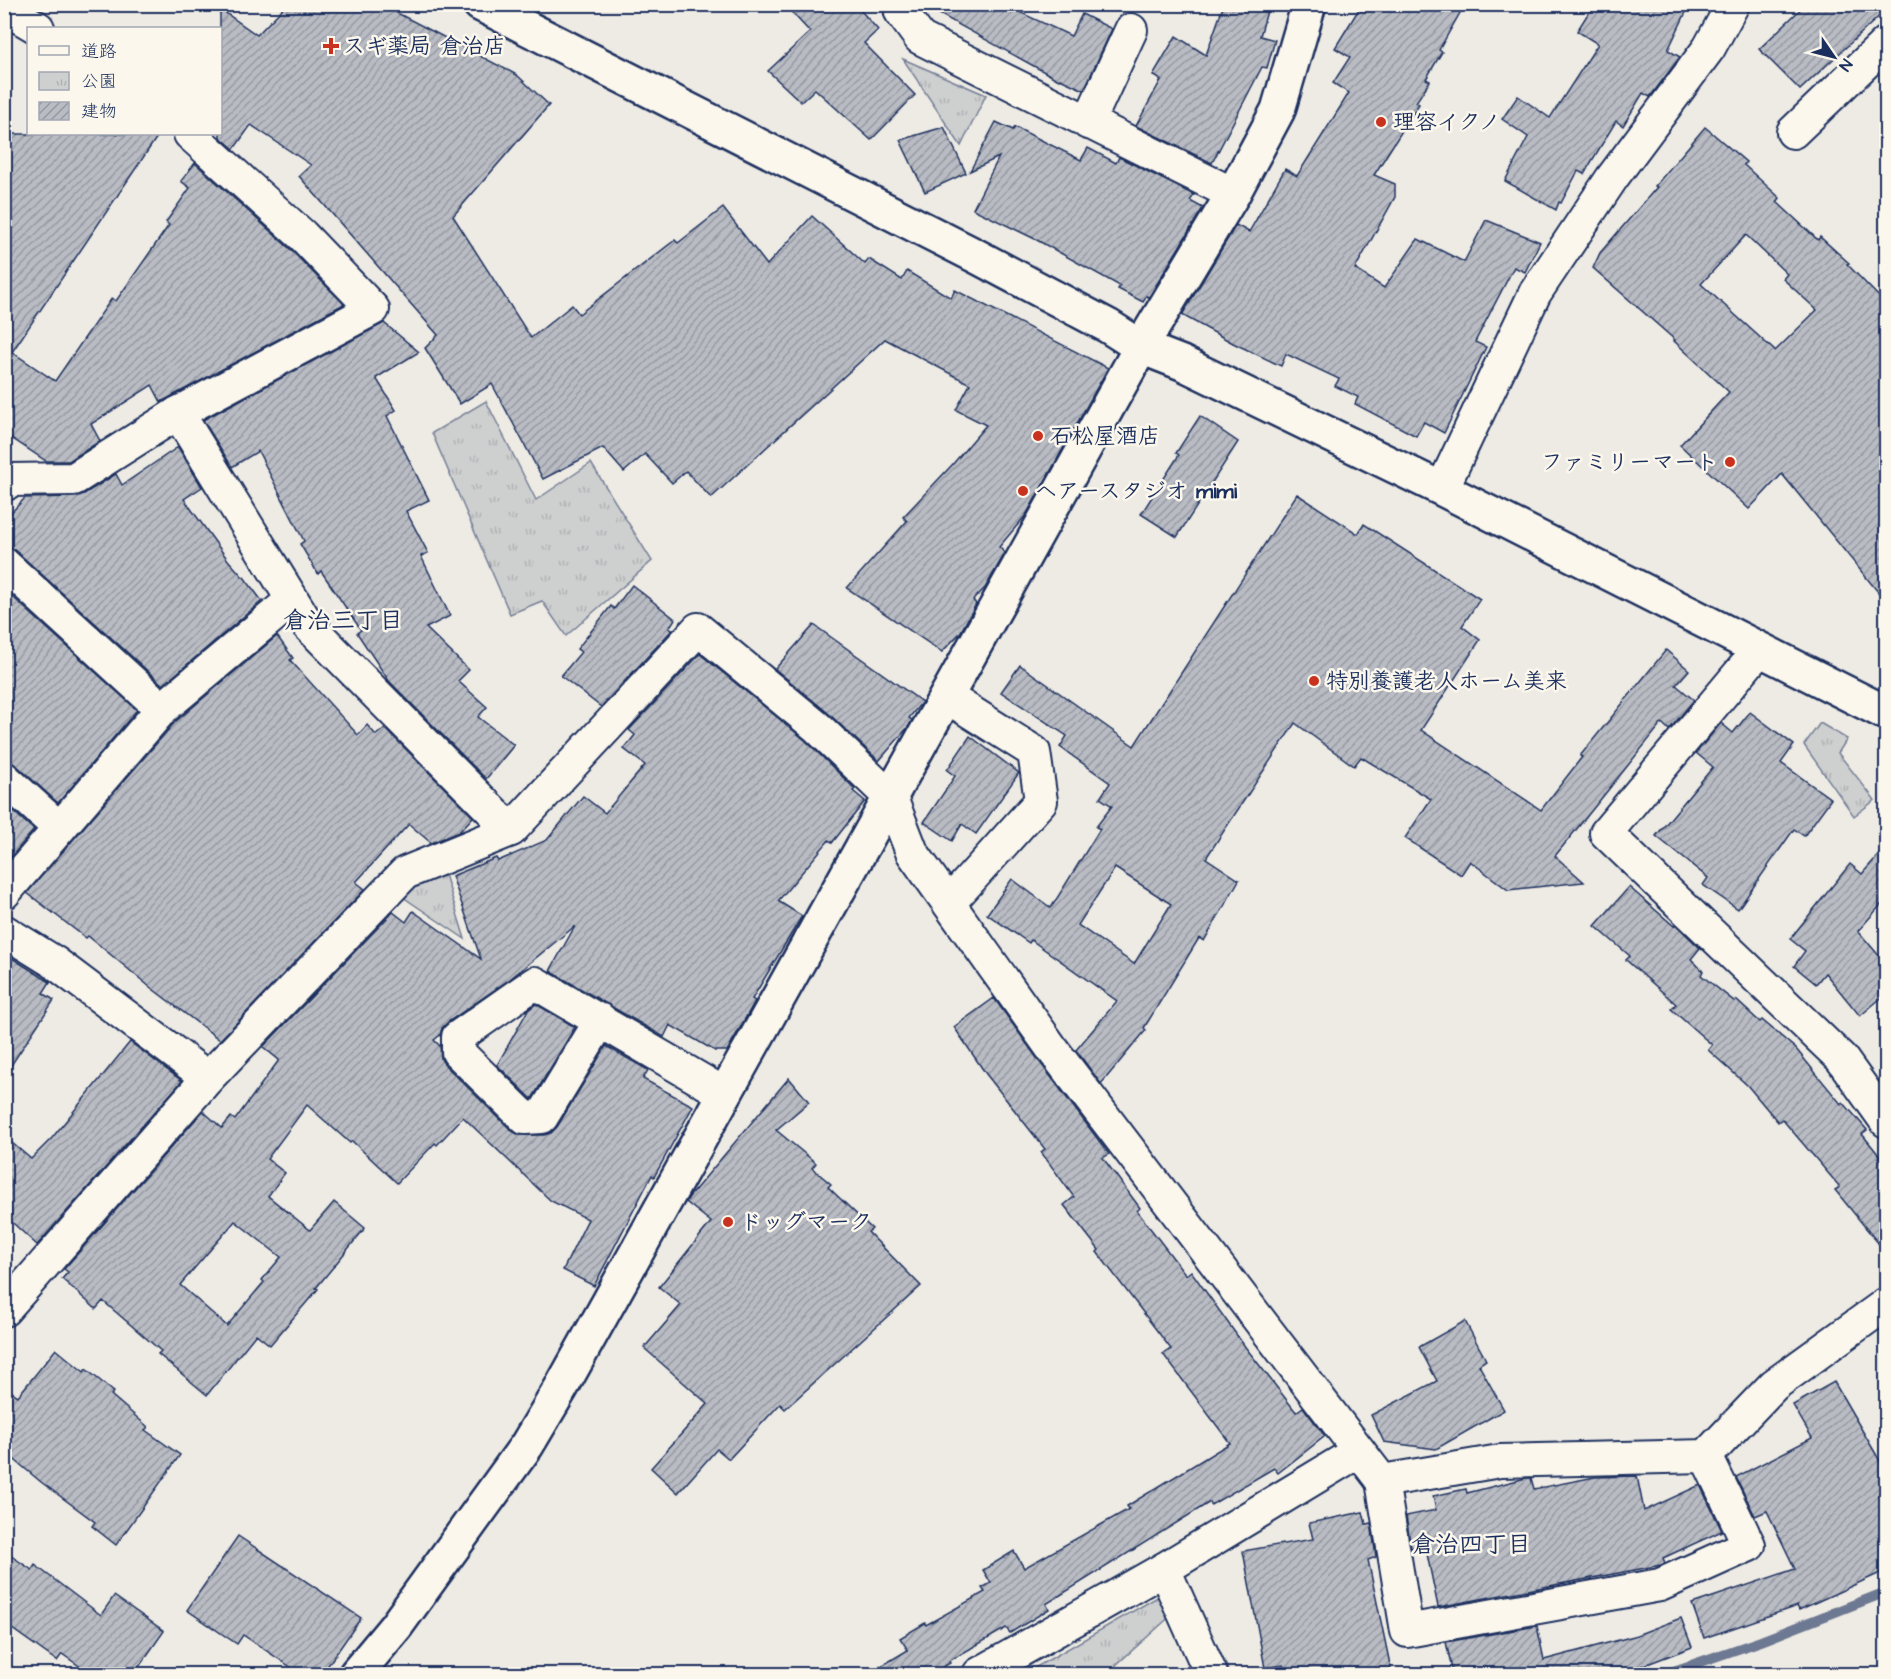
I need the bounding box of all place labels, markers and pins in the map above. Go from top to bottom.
place label: スギ薬局 倉治店 [343,31,506,62]
marker: スギ薬局 倉治店 [324,39,338,53]
place label: 理容イクノ [1393,107,1500,138]
marker: 理容イクノ [1374,115,1388,129]
place label: 石松屋酒店 [1050,421,1160,452]
marker: 石松屋酒店 [1031,429,1045,443]
place label: ファミリーマート [1541,447,1718,478]
marker: ファミリーマート [1723,455,1737,469]
place label: ヘアースタジオ mimi [1035,476,1238,507]
marker: ヘアースタジオ mimi [1016,484,1030,498]
place label: 特別養護老人ホーム美来 [1326,666,1567,697]
marker: 特別養護老人ホーム美来 [1307,674,1321,688]
place label: ドッグマーク [740,1207,872,1238]
marker: ドッグマーク [721,1215,735,1229]

